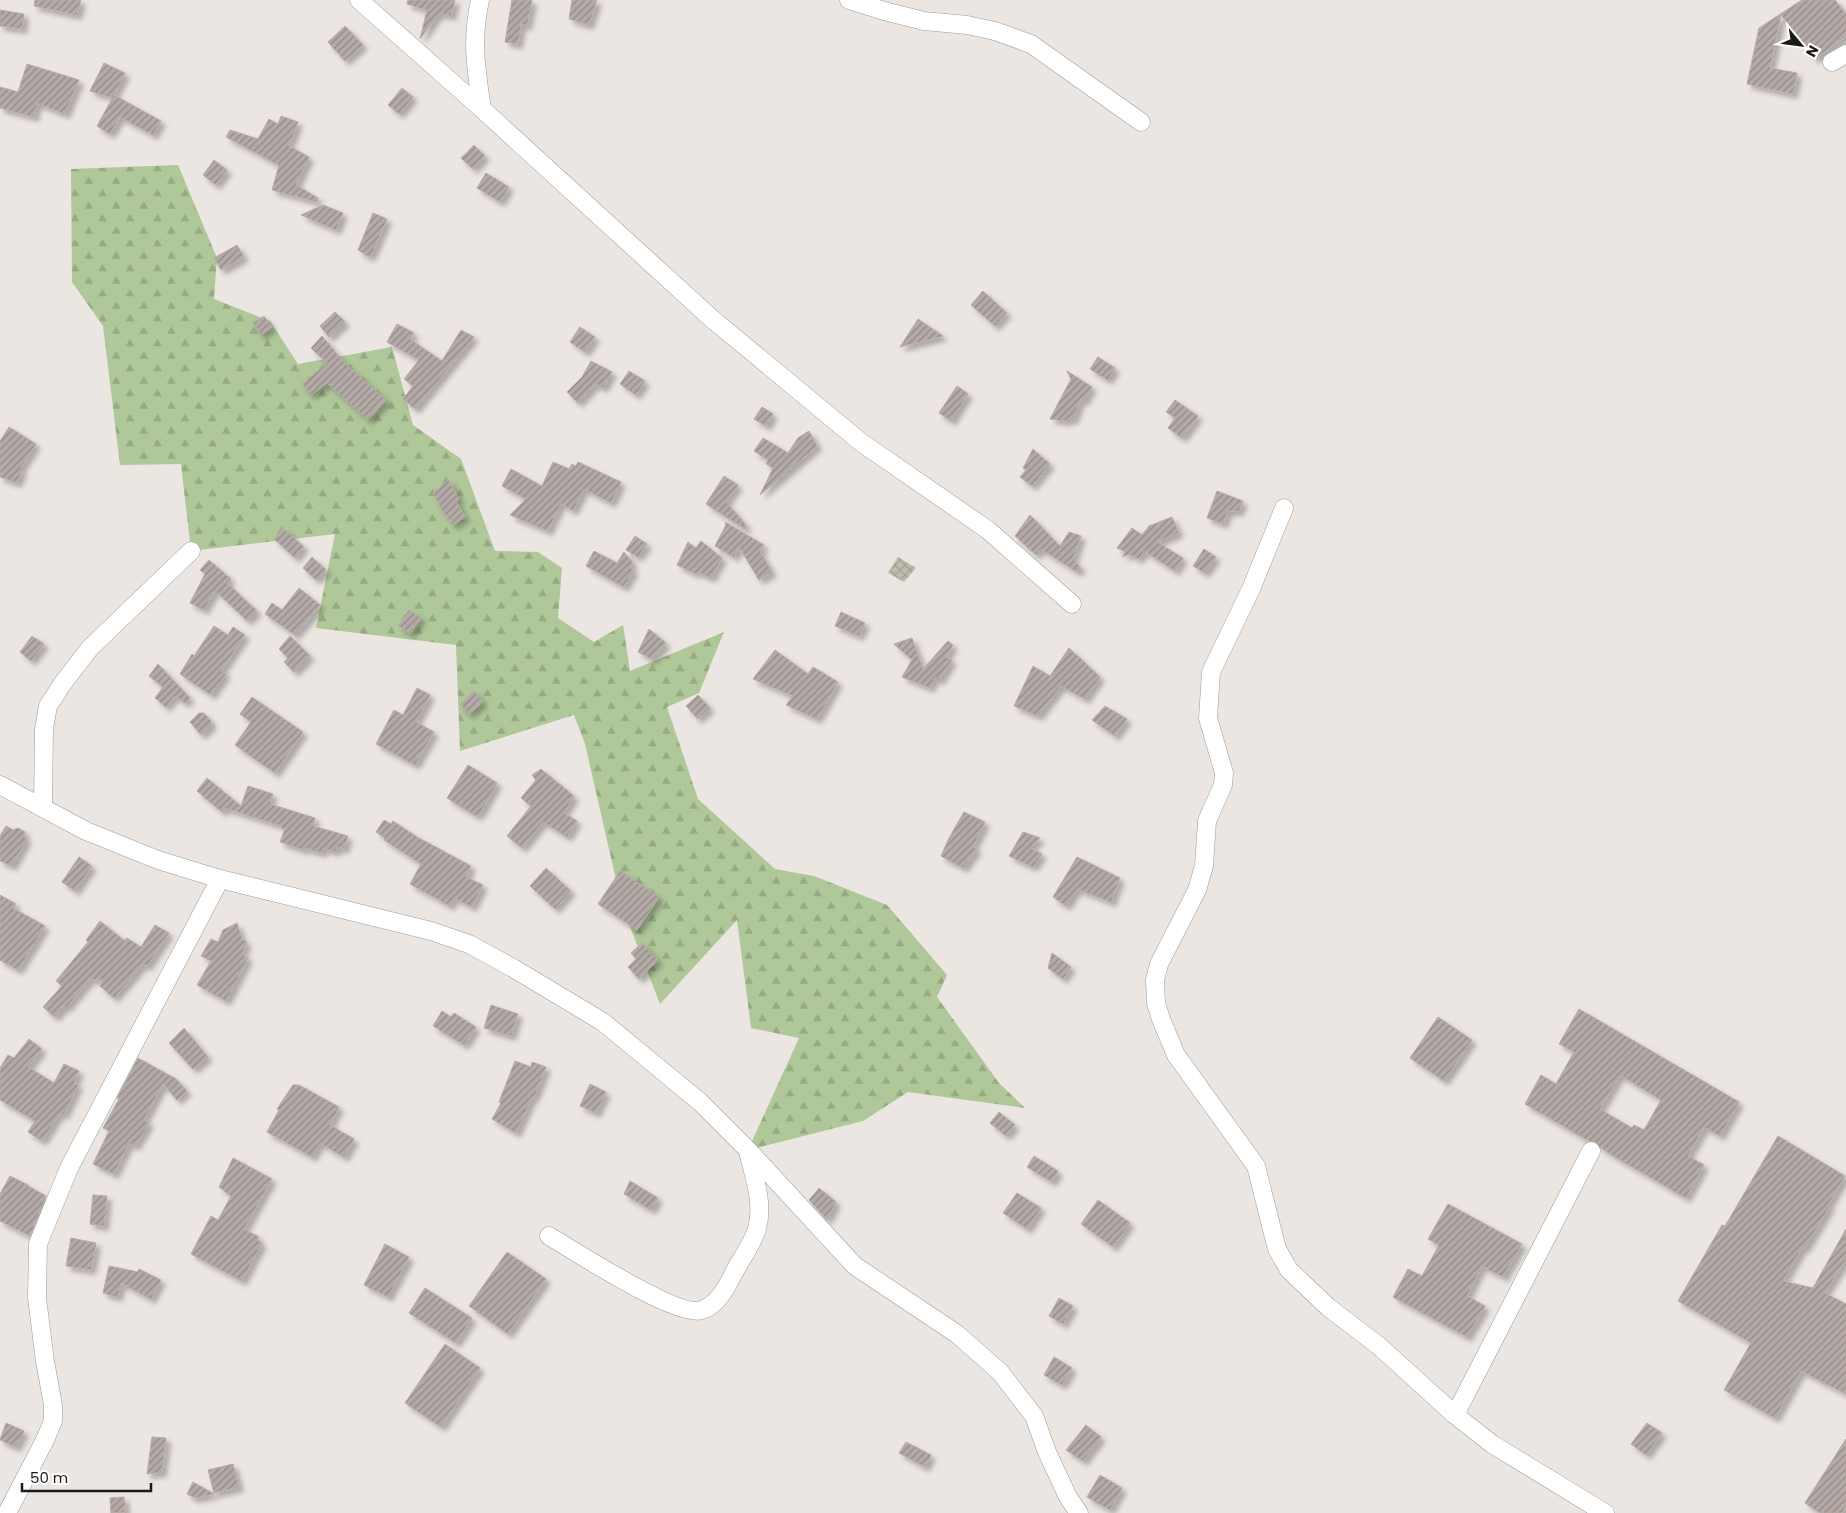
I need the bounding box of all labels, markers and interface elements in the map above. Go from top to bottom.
north arrow [1776,20,1826,70]
text: N [1801,42,1824,61]
scale bar [22,1460,151,1492]
text: 50 m [30,1467,68,1488]

